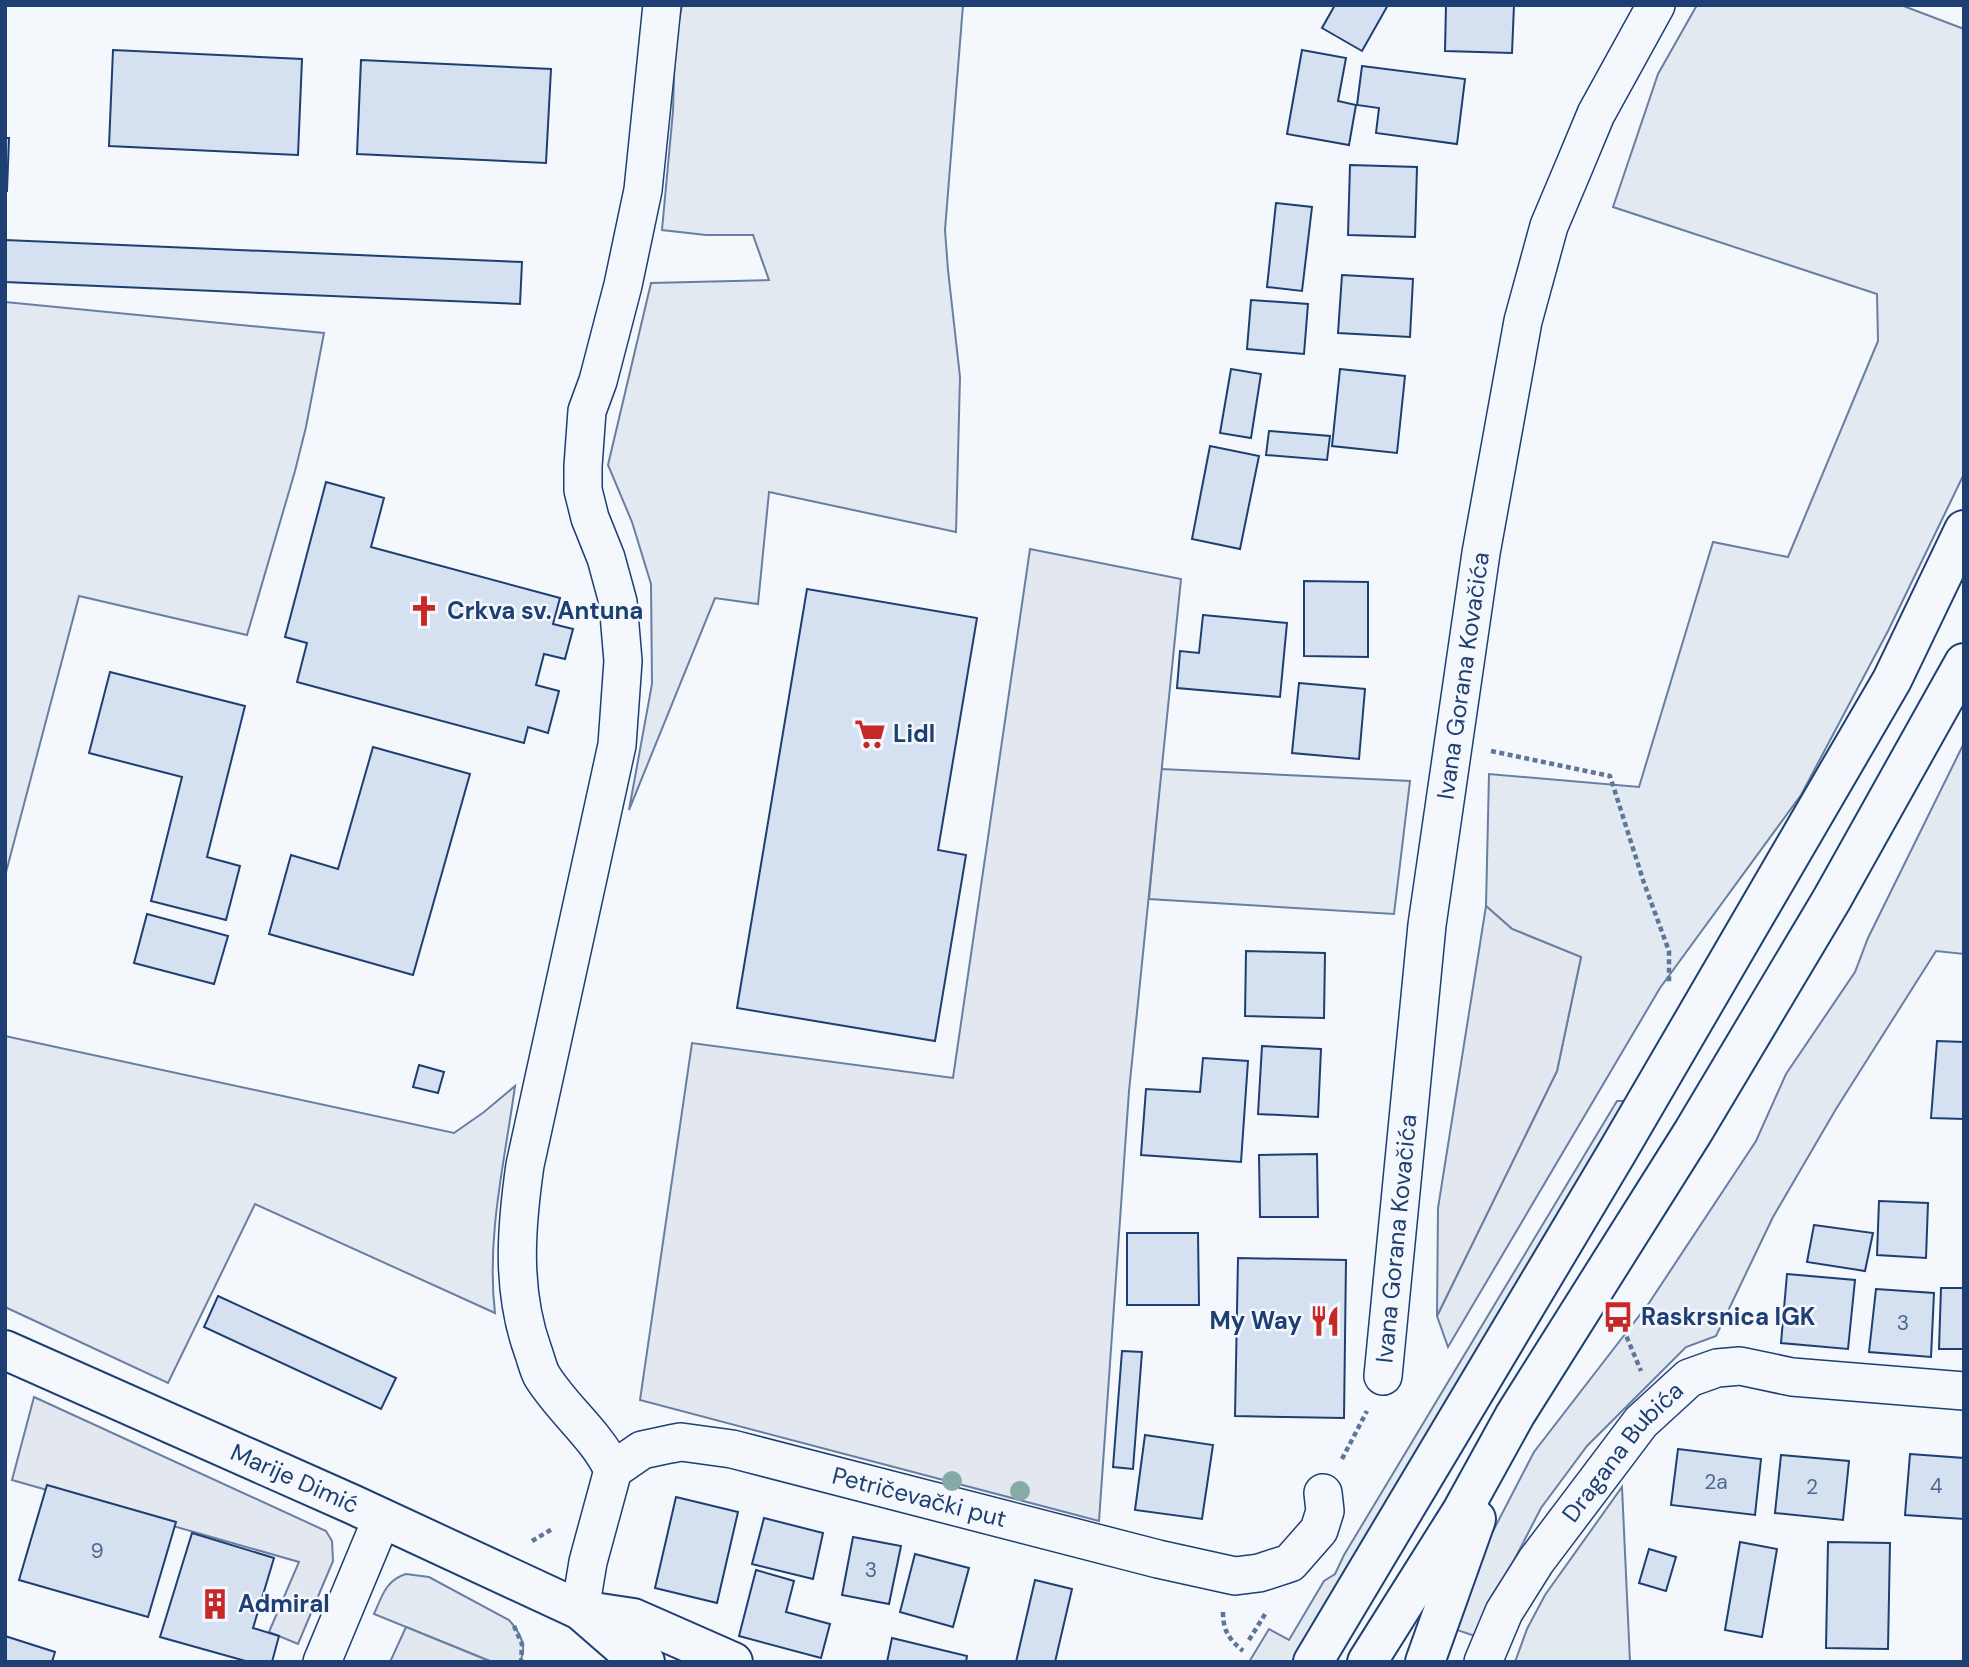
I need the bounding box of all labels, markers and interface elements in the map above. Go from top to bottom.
street label: Ivana Gorana Kovačića [1429,550,1496,802]
church icon: Crkva sv. Antuna [407,594,441,628]
place label: Crkva sv. Antuna [447,595,643,626]
supermarket icon: Lidl [853,717,887,751]
place label: Lidl [893,718,935,749]
street label: Ivana Gorana Kovačića [1368,1113,1423,1364]
bus stop icon: Raskrsnica IGK [1601,1300,1635,1334]
place label: Raskrsnica IGK [1641,1301,1816,1332]
restaurant icon: My Way [1308,1304,1342,1338]
place label: My Way [1209,1305,1303,1336]
house number: 3 [1897,1309,1909,1337]
street label: Dragana Bubića [1555,1375,1690,1528]
street label: Marije Dimić [226,1436,364,1520]
street label: Petričevački put [829,1460,1010,1534]
house number: 2a [1704,1468,1728,1496]
house number: 4 [1930,1472,1943,1500]
house number: 2 [1806,1473,1818,1501]
house number: 9 [90,1537,104,1565]
house number: 3 [865,1556,877,1584]
building icon: Admiral [198,1587,232,1621]
place label: Admiral [238,1588,330,1619]

